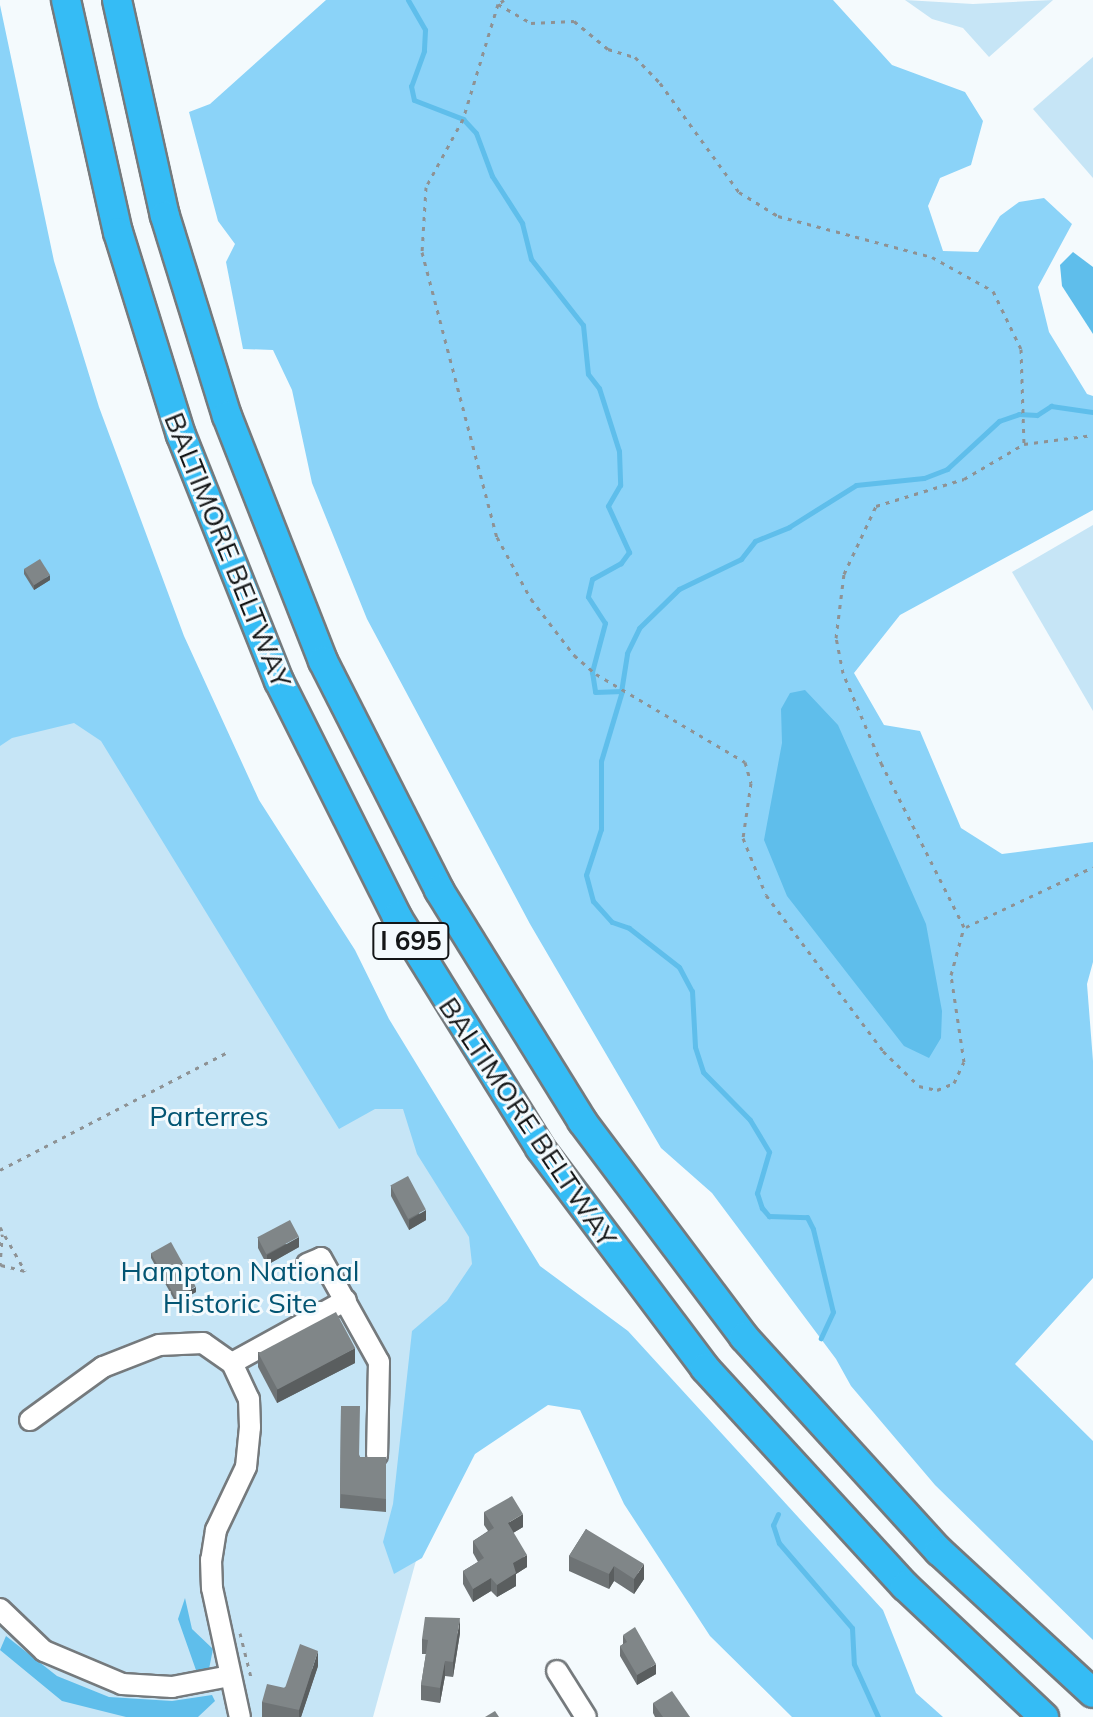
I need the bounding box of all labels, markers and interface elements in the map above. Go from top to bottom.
street label: BALTIMORE BELTWAY [157,407,299,693]
road number: I 695 [371,919,451,963]
street label: BALTIMORE BELTWAY [432,991,624,1253]
park label: Parterres [149,1099,269,1133]
park label: Hampton National Historic Site [121,1254,359,1320]

